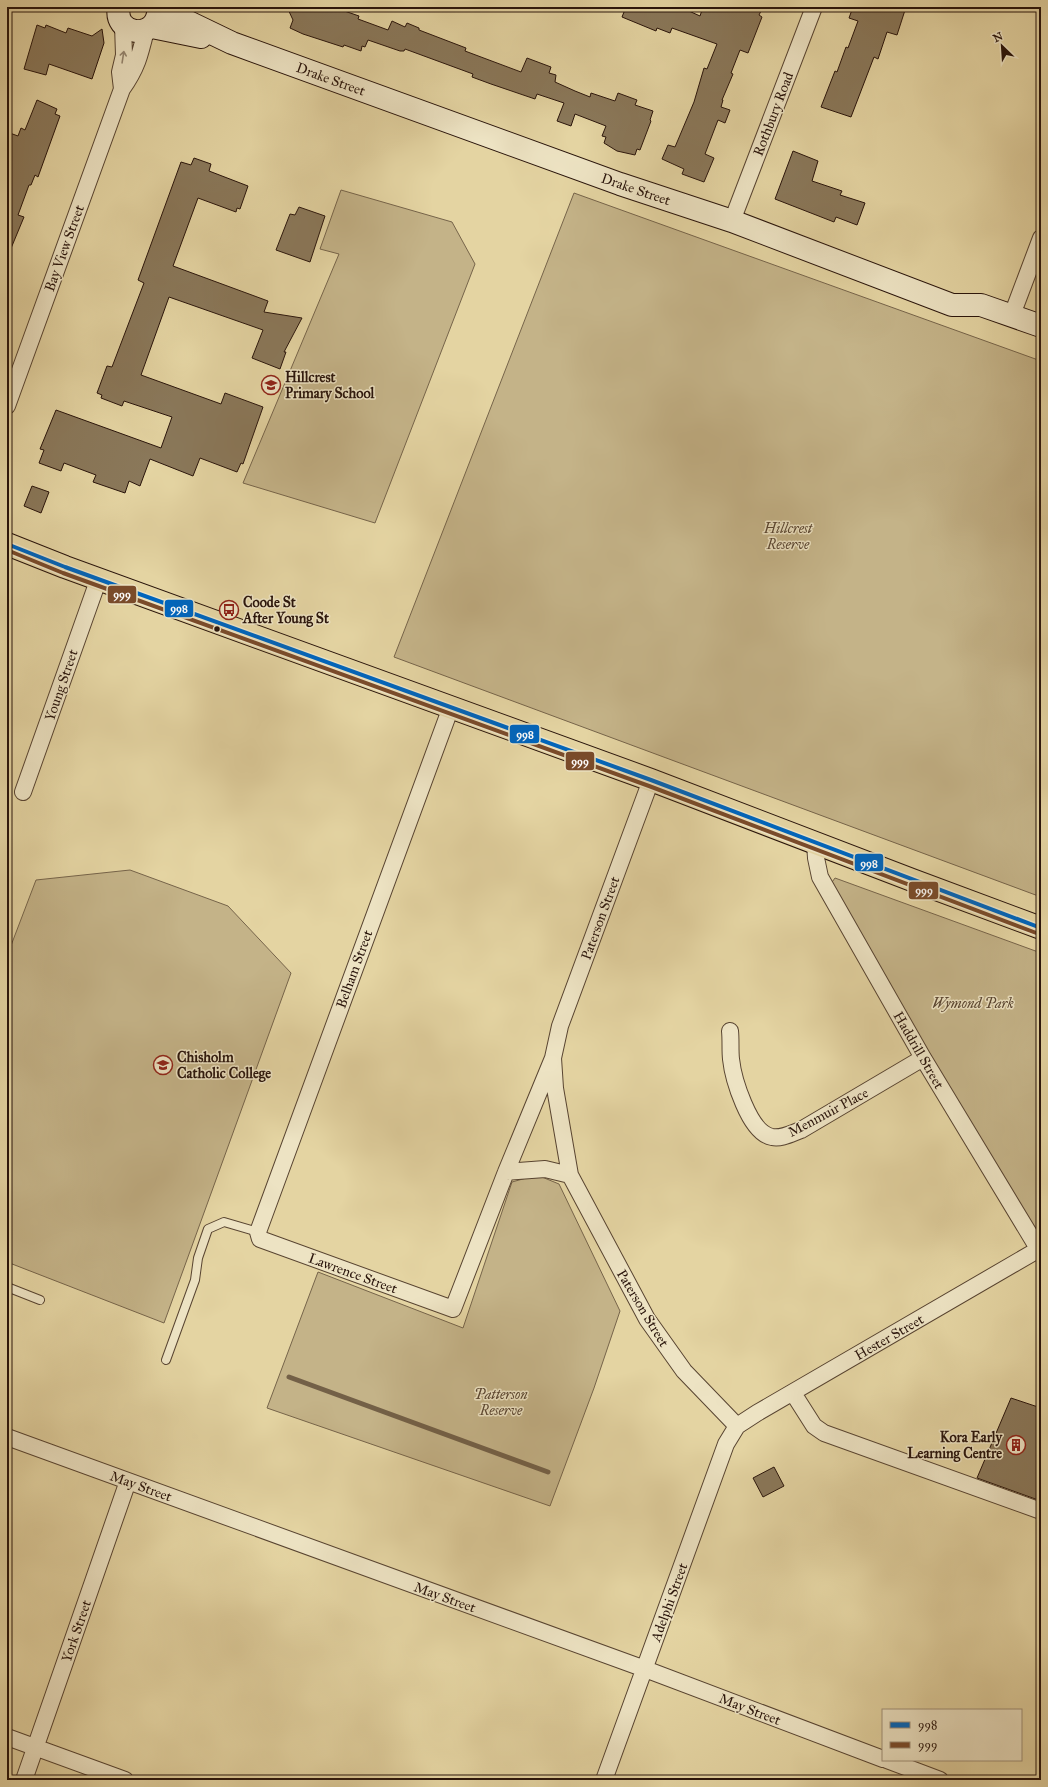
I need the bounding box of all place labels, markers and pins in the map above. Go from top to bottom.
place label: Hillcrest Primary School [285,369,375,403]
school or university icon: Hillcrest Primary School [260,374,282,396]
place label: Coode St After Young St [242,594,329,628]
bus stop icon: Coode St After Young St [218,599,240,621]
unlabelled marker [212,624,222,634]
place label: Chisholm Catholic College [177,1049,271,1083]
school or university icon: Chisholm Catholic College [152,1054,174,1076]
place label: Kora Early Learning Centre [907,1429,1003,1463]
building icon: Kora Early Learning Centre [1005,1434,1027,1456]

